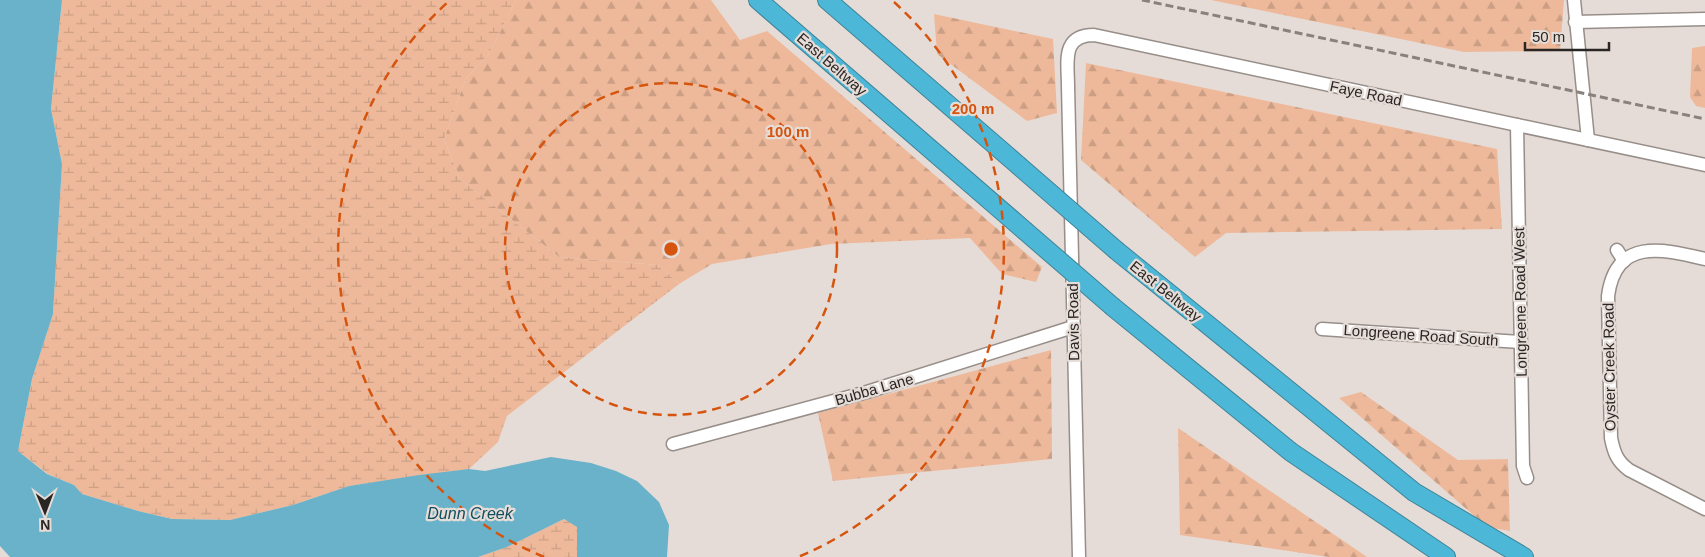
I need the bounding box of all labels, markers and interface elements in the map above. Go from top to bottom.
scale bar [1525,20,1609,52]
text: 50 m [1532,28,1565,45]
street label: East Beltway [794,29,871,99]
street label: Faye Road [1328,77,1404,109]
text: 200 m [952,100,994,117]
text: 100 m [767,123,809,140]
street label: Longreene Road West [1510,226,1530,377]
centre of rings [662,240,680,258]
street label: East Beltway [1127,257,1205,325]
street label: Davis Road [1064,283,1082,361]
street label: Oyster Creek Road [1599,303,1619,431]
street label: Longreene Road South [1343,321,1499,349]
street label: Bubba Lane [833,370,915,408]
north arrow [20,487,70,537]
water label: Dunn Creek [427,505,514,522]
text: N [40,517,50,533]

